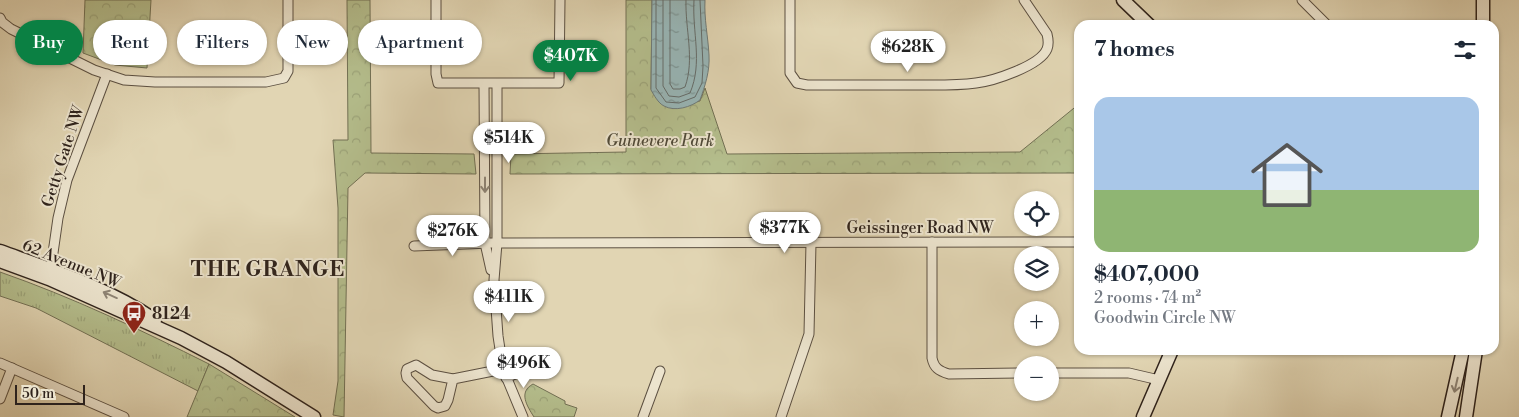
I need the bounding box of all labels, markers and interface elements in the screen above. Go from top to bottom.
chip: Buy [15,20,83,65]
chip: Rent [93,20,167,65]
chip: Filters [177,20,267,65]
chip: New [277,20,348,65]
chip: Apartment [358,20,482,65]
pin: $628K [873,30,943,73]
icon: filters [1451,36,1479,64]
text: $628K [882,37,934,57]
text: 7 homes [1094,37,1175,63]
pin: $407K [536,39,606,82]
text: $407K [544,46,598,66]
street label: Getty Gate NW [37,103,89,210]
pin: $514K [474,121,544,164]
text: $514K [484,128,534,148]
icon: home [1242,130,1332,220]
park label: Guinevere Park [606,131,714,151]
one-way arrow [480,176,490,193]
map controls [1014,191,1059,401]
button: locate [1014,191,1059,236]
pin: $377K [750,212,820,254]
pin: $276K [418,214,488,257]
text: $377K [760,218,810,238]
street label: Geissinger Road NW [846,218,994,238]
text: $276K [427,221,479,241]
street label: 62 Avenue NW [19,235,124,293]
button: layers [1014,246,1059,291]
district label: THE GRANGE [191,257,345,283]
text: $407,000 [1094,262,1199,288]
pin: $411K [474,280,544,323]
text: $411K [485,287,533,307]
text: 2 rooms · 74 m² [1094,288,1201,308]
one-way arrow [103,290,118,300]
bus stop icon: 8124 [121,300,147,334]
button: + [1014,301,1059,346]
place label: 8124 [152,304,191,324]
text: Goodwin Circle NW [1094,308,1236,328]
pin: $496K [489,346,559,389]
text: $496K [497,353,551,373]
button: − [1014,356,1059,401]
one-way arrow [1451,377,1460,393]
scale bar [15,382,85,405]
text: 50 m [22,385,54,403]

